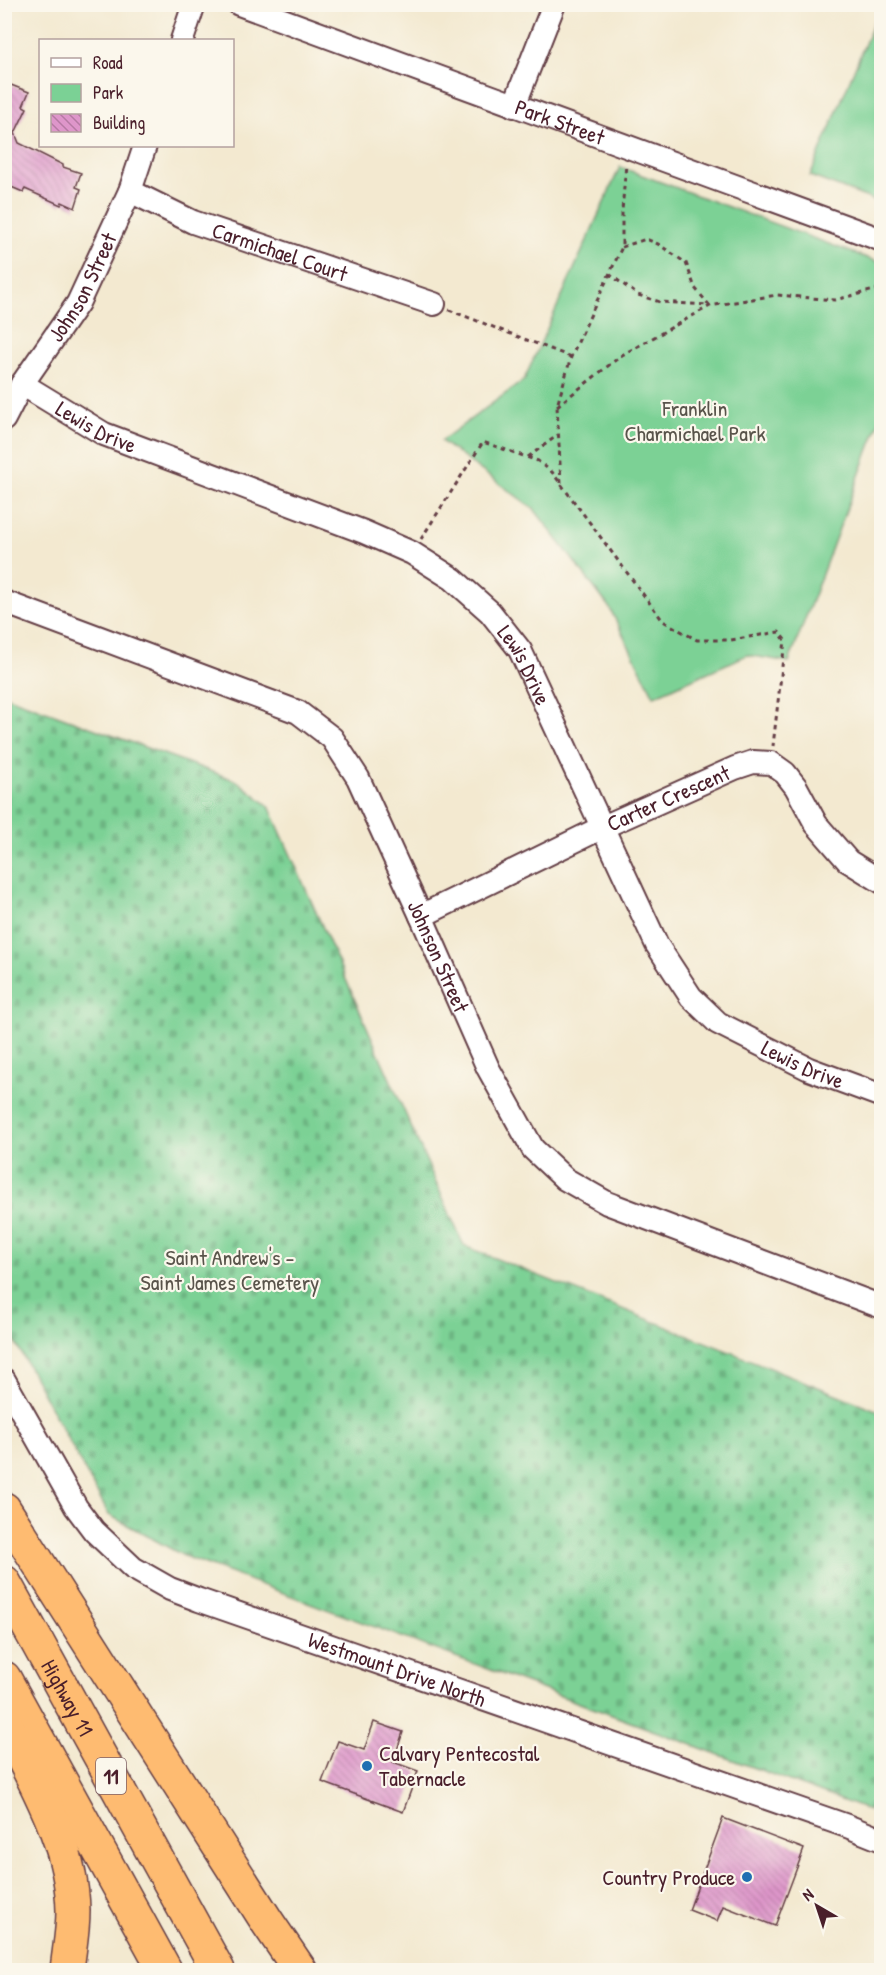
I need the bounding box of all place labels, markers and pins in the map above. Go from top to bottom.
place label: Calvary Pentecostal Tabernacle [379,1738,539,1793]
marker: Calvary Pentecostal Tabernacle [360,1759,374,1773]
place label: Country Produce [602,1862,735,1892]
marker: Country Produce [740,1870,754,1884]

